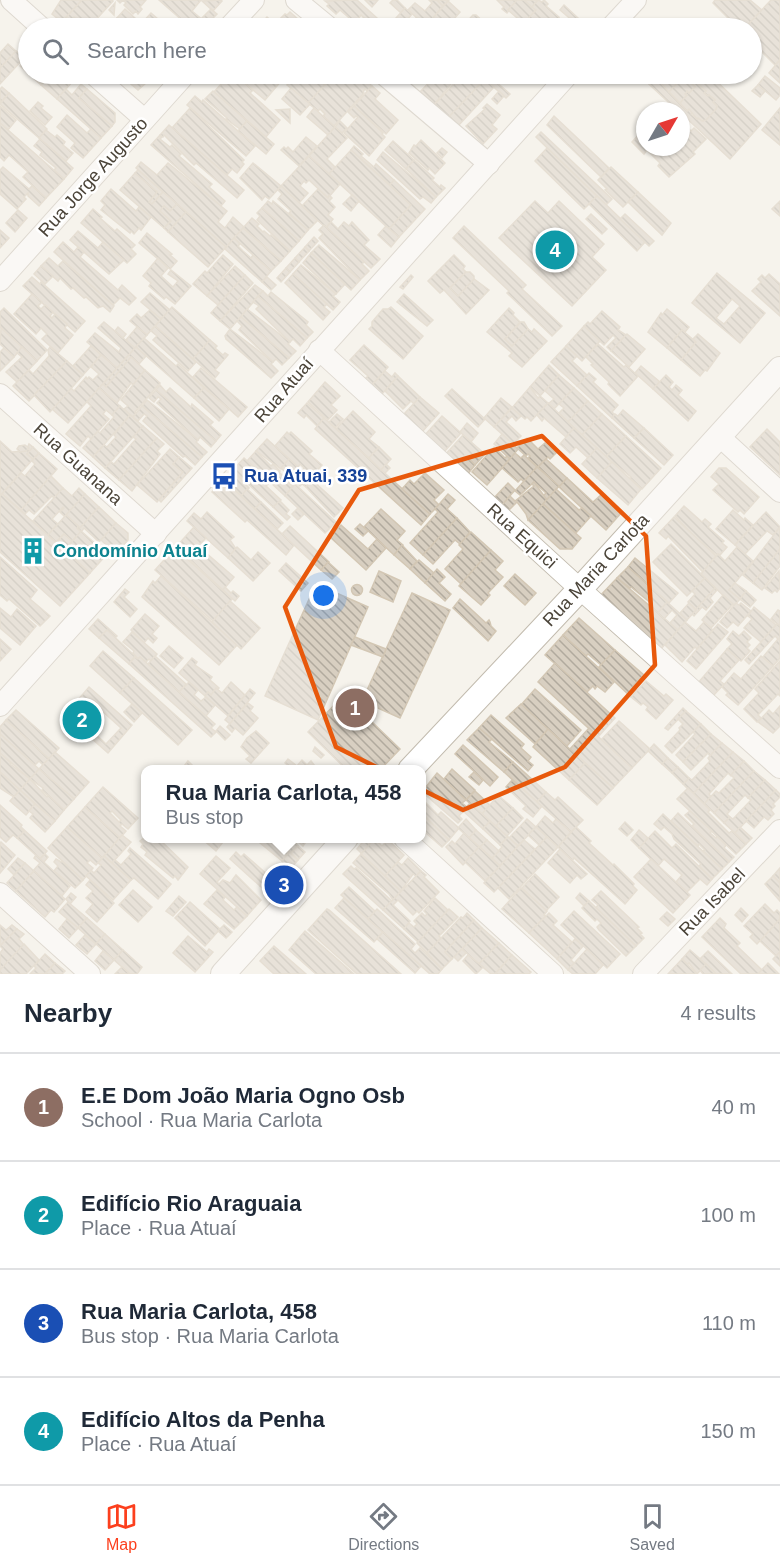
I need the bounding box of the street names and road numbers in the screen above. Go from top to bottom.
street label: Rua Jorge Augusto [34,113,152,241]
street label: Rua Atuaí [251,354,317,426]
street label: Rua Guanana [30,419,127,510]
street label: Rua Equici [483,499,561,573]
street label: Rua Maria Carlota [539,509,654,630]
street label: Rua Isabel [675,864,749,940]

